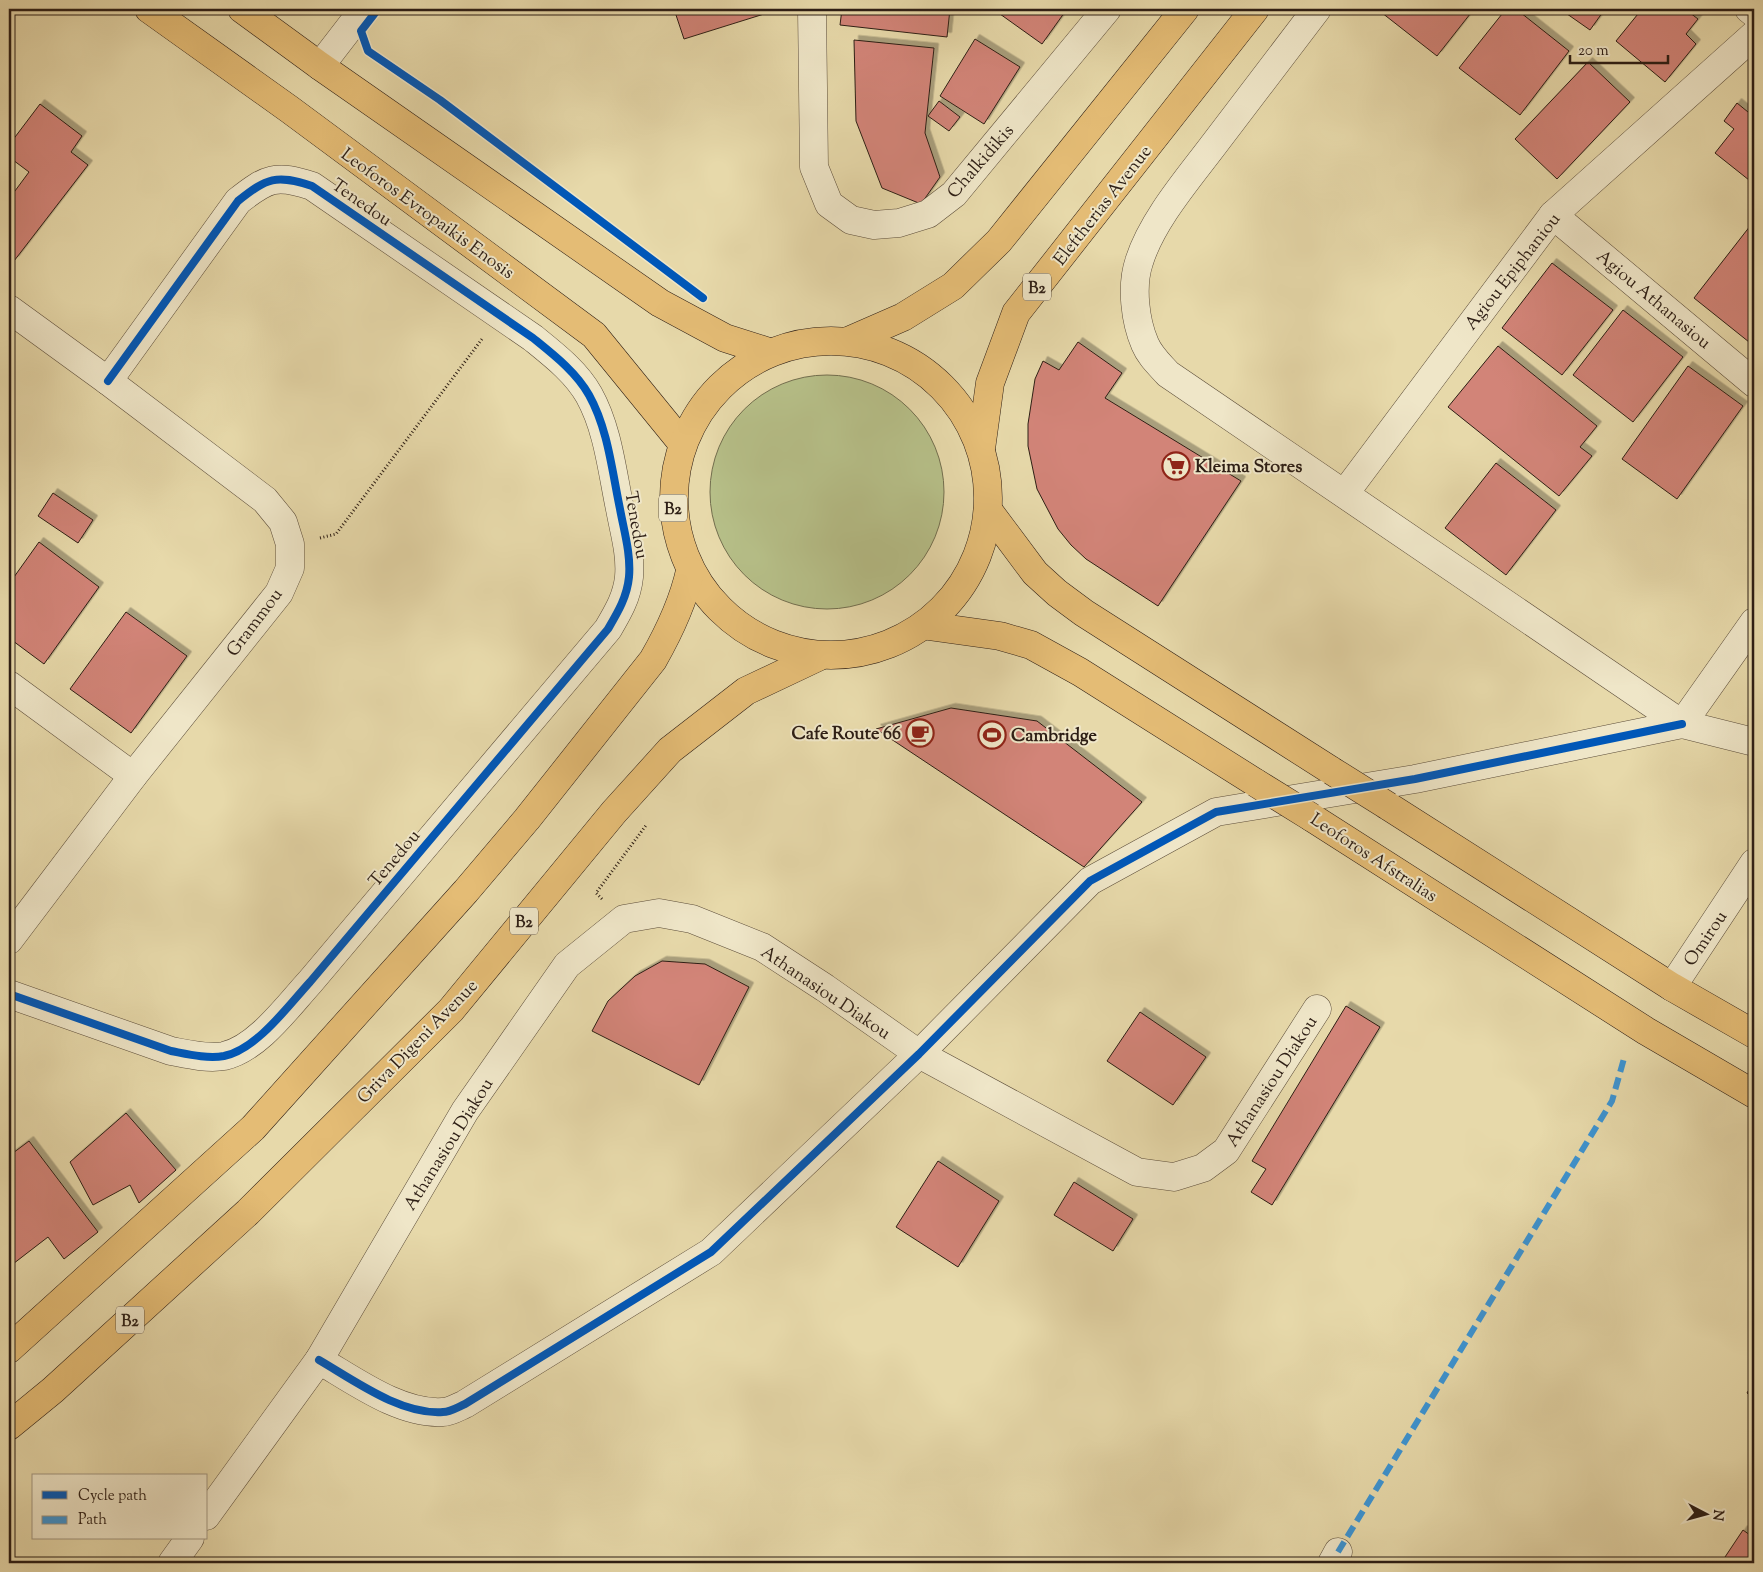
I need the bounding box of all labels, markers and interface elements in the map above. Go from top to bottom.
scale bar [1570,32,1668,64]
text: 20 m [1578,41,1609,62]
street label: Chalkidikis [942,120,1021,205]
street label: Eleftherias Avenue [1048,141,1159,272]
street label: Leoforos Evropaikis Enosis [335,143,519,286]
street label: Tenedou [325,173,396,234]
street label: Agiou Epiphaniou [1459,208,1568,336]
street label: Agiou Athanasiou [1590,245,1716,356]
road number: B2 [1023,274,1051,300]
supermarket icon: Kleima Stores [1161,451,1191,481]
place label: Kleima Stores [1195,455,1302,481]
street label: Tenedou [616,489,654,561]
road number: B2 [659,494,687,522]
street label: Grammou [221,584,290,663]
cafe icon: Cafe Route 66 [905,718,935,748]
sports icon: Cambridge [977,720,1007,750]
place label: Cafe Route 66 [791,722,901,748]
place label: Cambridge [1011,724,1098,750]
street label: Leoforos Afstralias [1304,808,1442,910]
street label: Tenedou [364,825,428,894]
street label: Omirou [1678,906,1735,972]
road number: B2 [510,908,538,934]
street label: Athanasiou Diakou [755,940,895,1047]
street label: Griva Digeni Avenue [352,974,485,1110]
street label: Athanasiou Diakou [1220,1011,1325,1153]
street label: Athanasiou Diakou [398,1074,501,1216]
road number: B2 [116,1306,144,1334]
legend [32,1474,208,1540]
text: Cycle path [78,1486,147,1507]
north arrow [1680,1490,1730,1540]
text: N [1706,1509,1727,1522]
text: Path [78,1510,107,1531]

